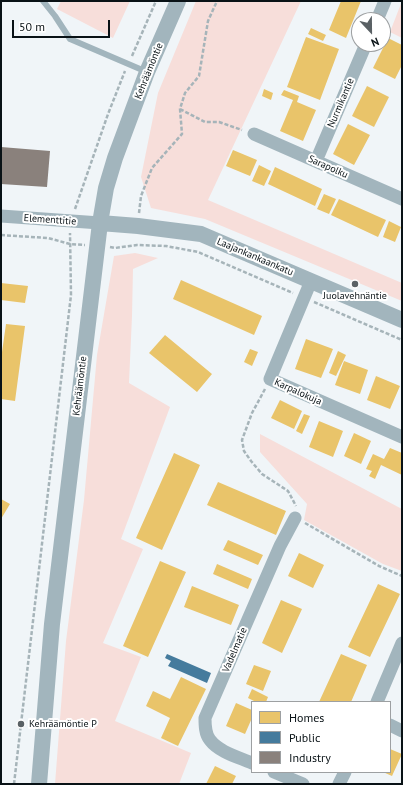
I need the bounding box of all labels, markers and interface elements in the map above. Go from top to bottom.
scale bar [14,12,112,38]
north arrow [351,12,391,52]
text: 50 m [19,19,45,34]
text: N [369,34,381,50]
street label: Kehräämöntie [132,41,166,101]
street label: Nurmikantie [325,76,357,130]
street label: Sarapolku [306,153,350,181]
street label: Elementtitie [23,212,77,228]
street label: Laajankankaankatu [215,235,295,279]
marker: Juolavehnäntie [350,279,360,289]
place label: Juolavehnäntie [323,290,387,302]
street label: Kehräämöntie [70,356,90,416]
street label: Karpalokuja [272,376,324,408]
street label: Vadelmatie [220,626,250,674]
legend [251,701,391,773]
text: Homes [289,710,324,725]
place label: Kehräämöntie P [29,718,97,730]
marker: Kehräämöntie P [16,719,26,729]
text: Public [289,730,320,745]
text: Industry [289,750,331,765]

